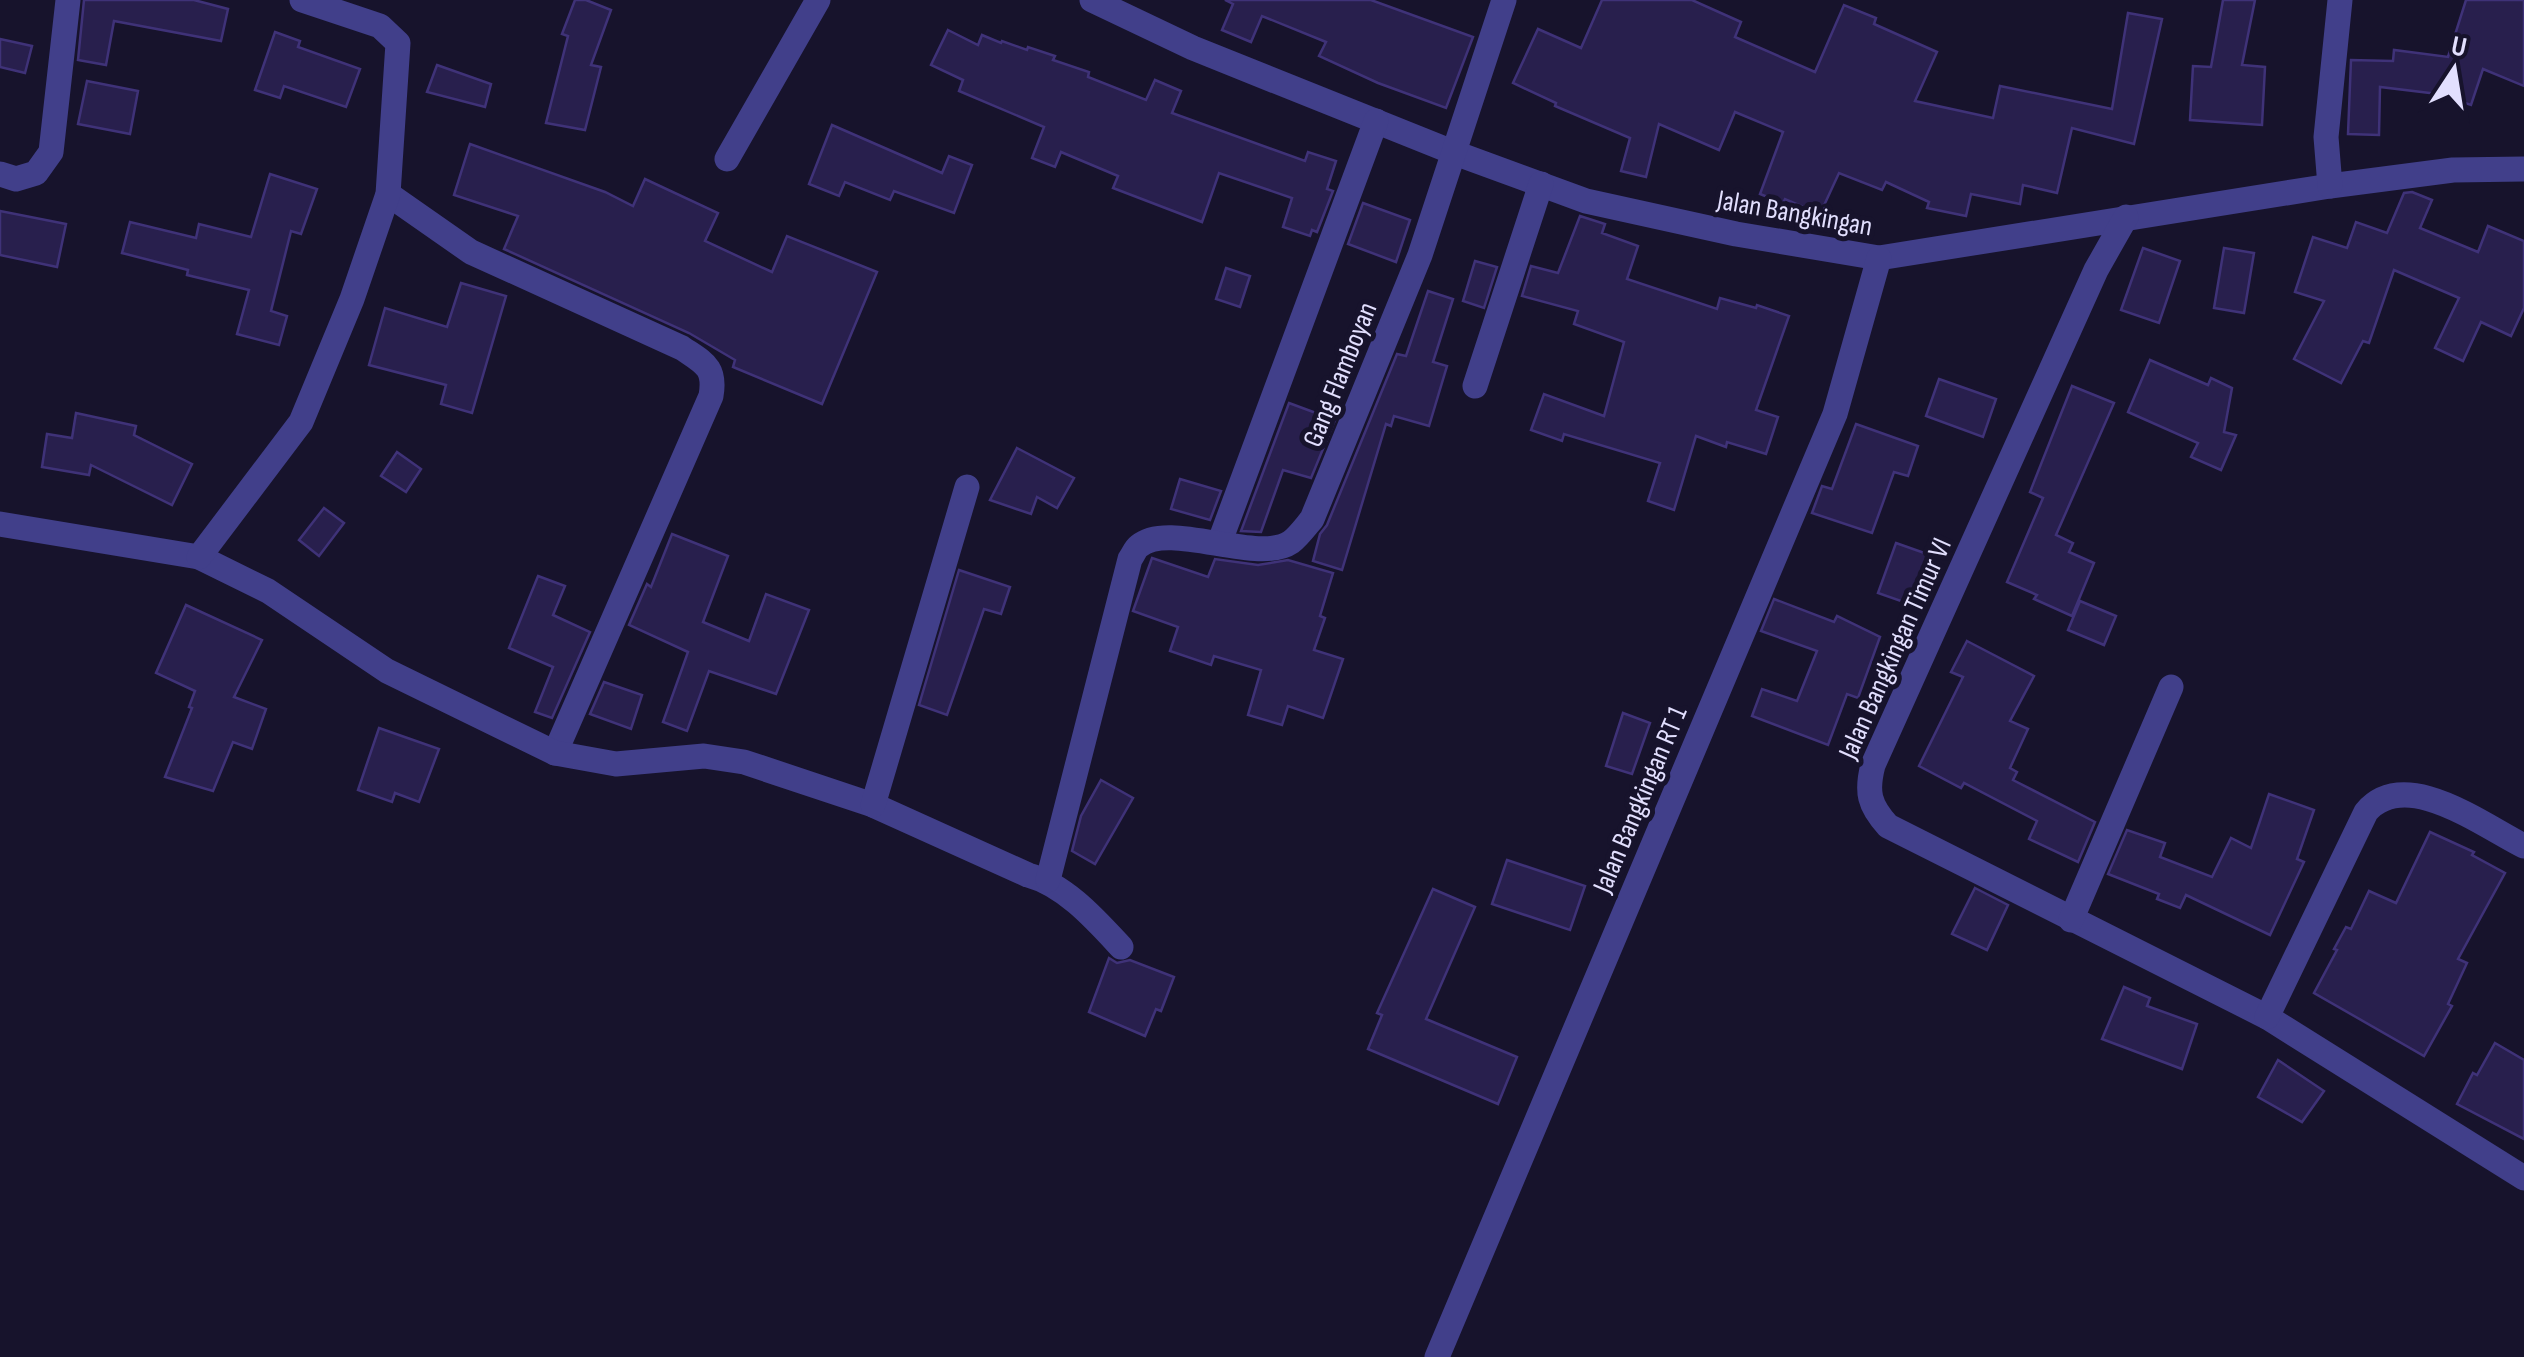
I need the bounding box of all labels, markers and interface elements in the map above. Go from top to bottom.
north arrow [2404,20,2504,120]
text: U [2448,29,2469,65]
street label: Jalan Bangkingan [1714,183,1875,243]
street label: Gang Flamboyan [1296,297,1384,452]
street label: Jalan Bangkingan Timur VI [1831,533,1959,765]
street label: Jalan Bangkingan RT 1 [1586,701,1695,899]

